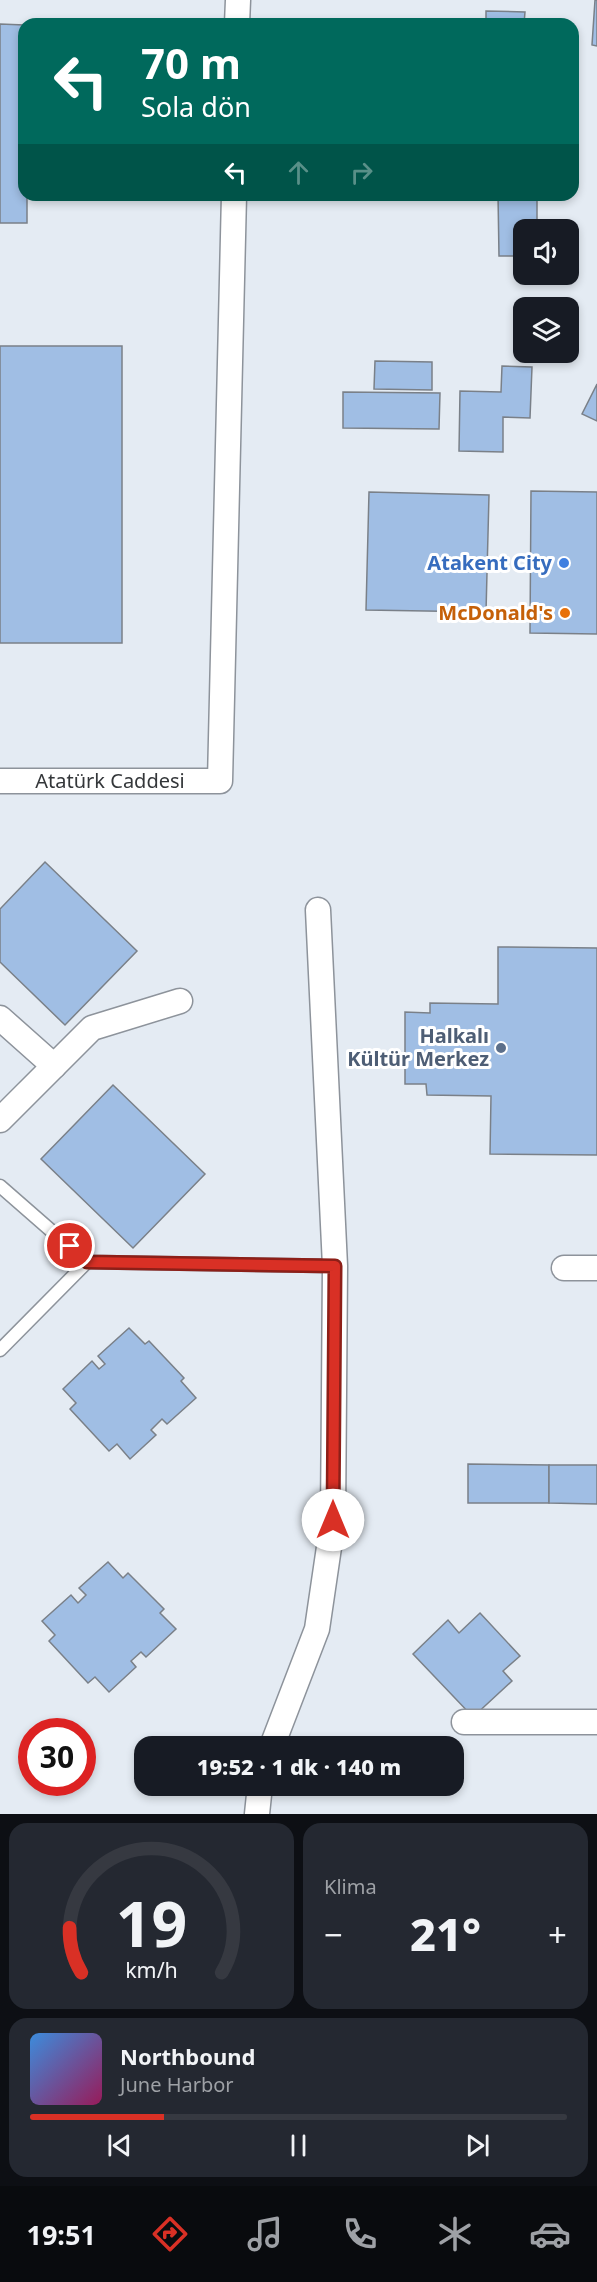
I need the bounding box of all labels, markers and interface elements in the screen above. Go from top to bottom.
text: 70 m [141,34,241,91]
icon: left [42,42,120,120]
text: Sola dön [141,88,251,125]
icon: left [219,156,252,189]
icon: ahead [282,156,315,189]
icon: right [345,156,378,189]
map controls [513,219,579,363]
button: sound [513,219,579,285]
button: layers [513,297,579,363]
place label: Atakent City [427,549,553,576]
marker: Atakent City [557,556,571,570]
place label: McDonald's [438,599,553,626]
marker: McDonald's [558,606,572,620]
street label: Atatürk Caddesi [35,767,185,794]
place label: Halkalı Kültür Merkez [347,1022,489,1072]
marker: Halkalı Kültür Merkez [494,1041,508,1055]
pin [44,1220,95,1271]
icon: arrive [53,1229,86,1262]
position arrow [301,1488,365,1552]
speed limit sign: 30 [18,1718,96,1796]
text: 19:52 · 1 dk · 140 m [197,1751,401,1781]
text: Klima [324,1873,377,1900]
text: 19 [116,1880,187,1965]
text: 21° [410,1903,481,1964]
text: − [324,1912,343,1957]
text: + [548,1912,567,1957]
text: km/h [125,1955,178,1984]
text: Northbound [120,2041,255,2071]
text: June Harbor [120,2071,234,2098]
icon: previous [103,2129,136,2162]
icon: pause [282,2129,315,2162]
icon: next [461,2129,494,2162]
icon: directions [149,2213,191,2255]
icon: music [244,2213,286,2255]
icon: phone [339,2213,381,2255]
icon: climate [434,2213,476,2255]
icon: car [529,2213,571,2255]
text: 19:51 [26,2216,96,2253]

